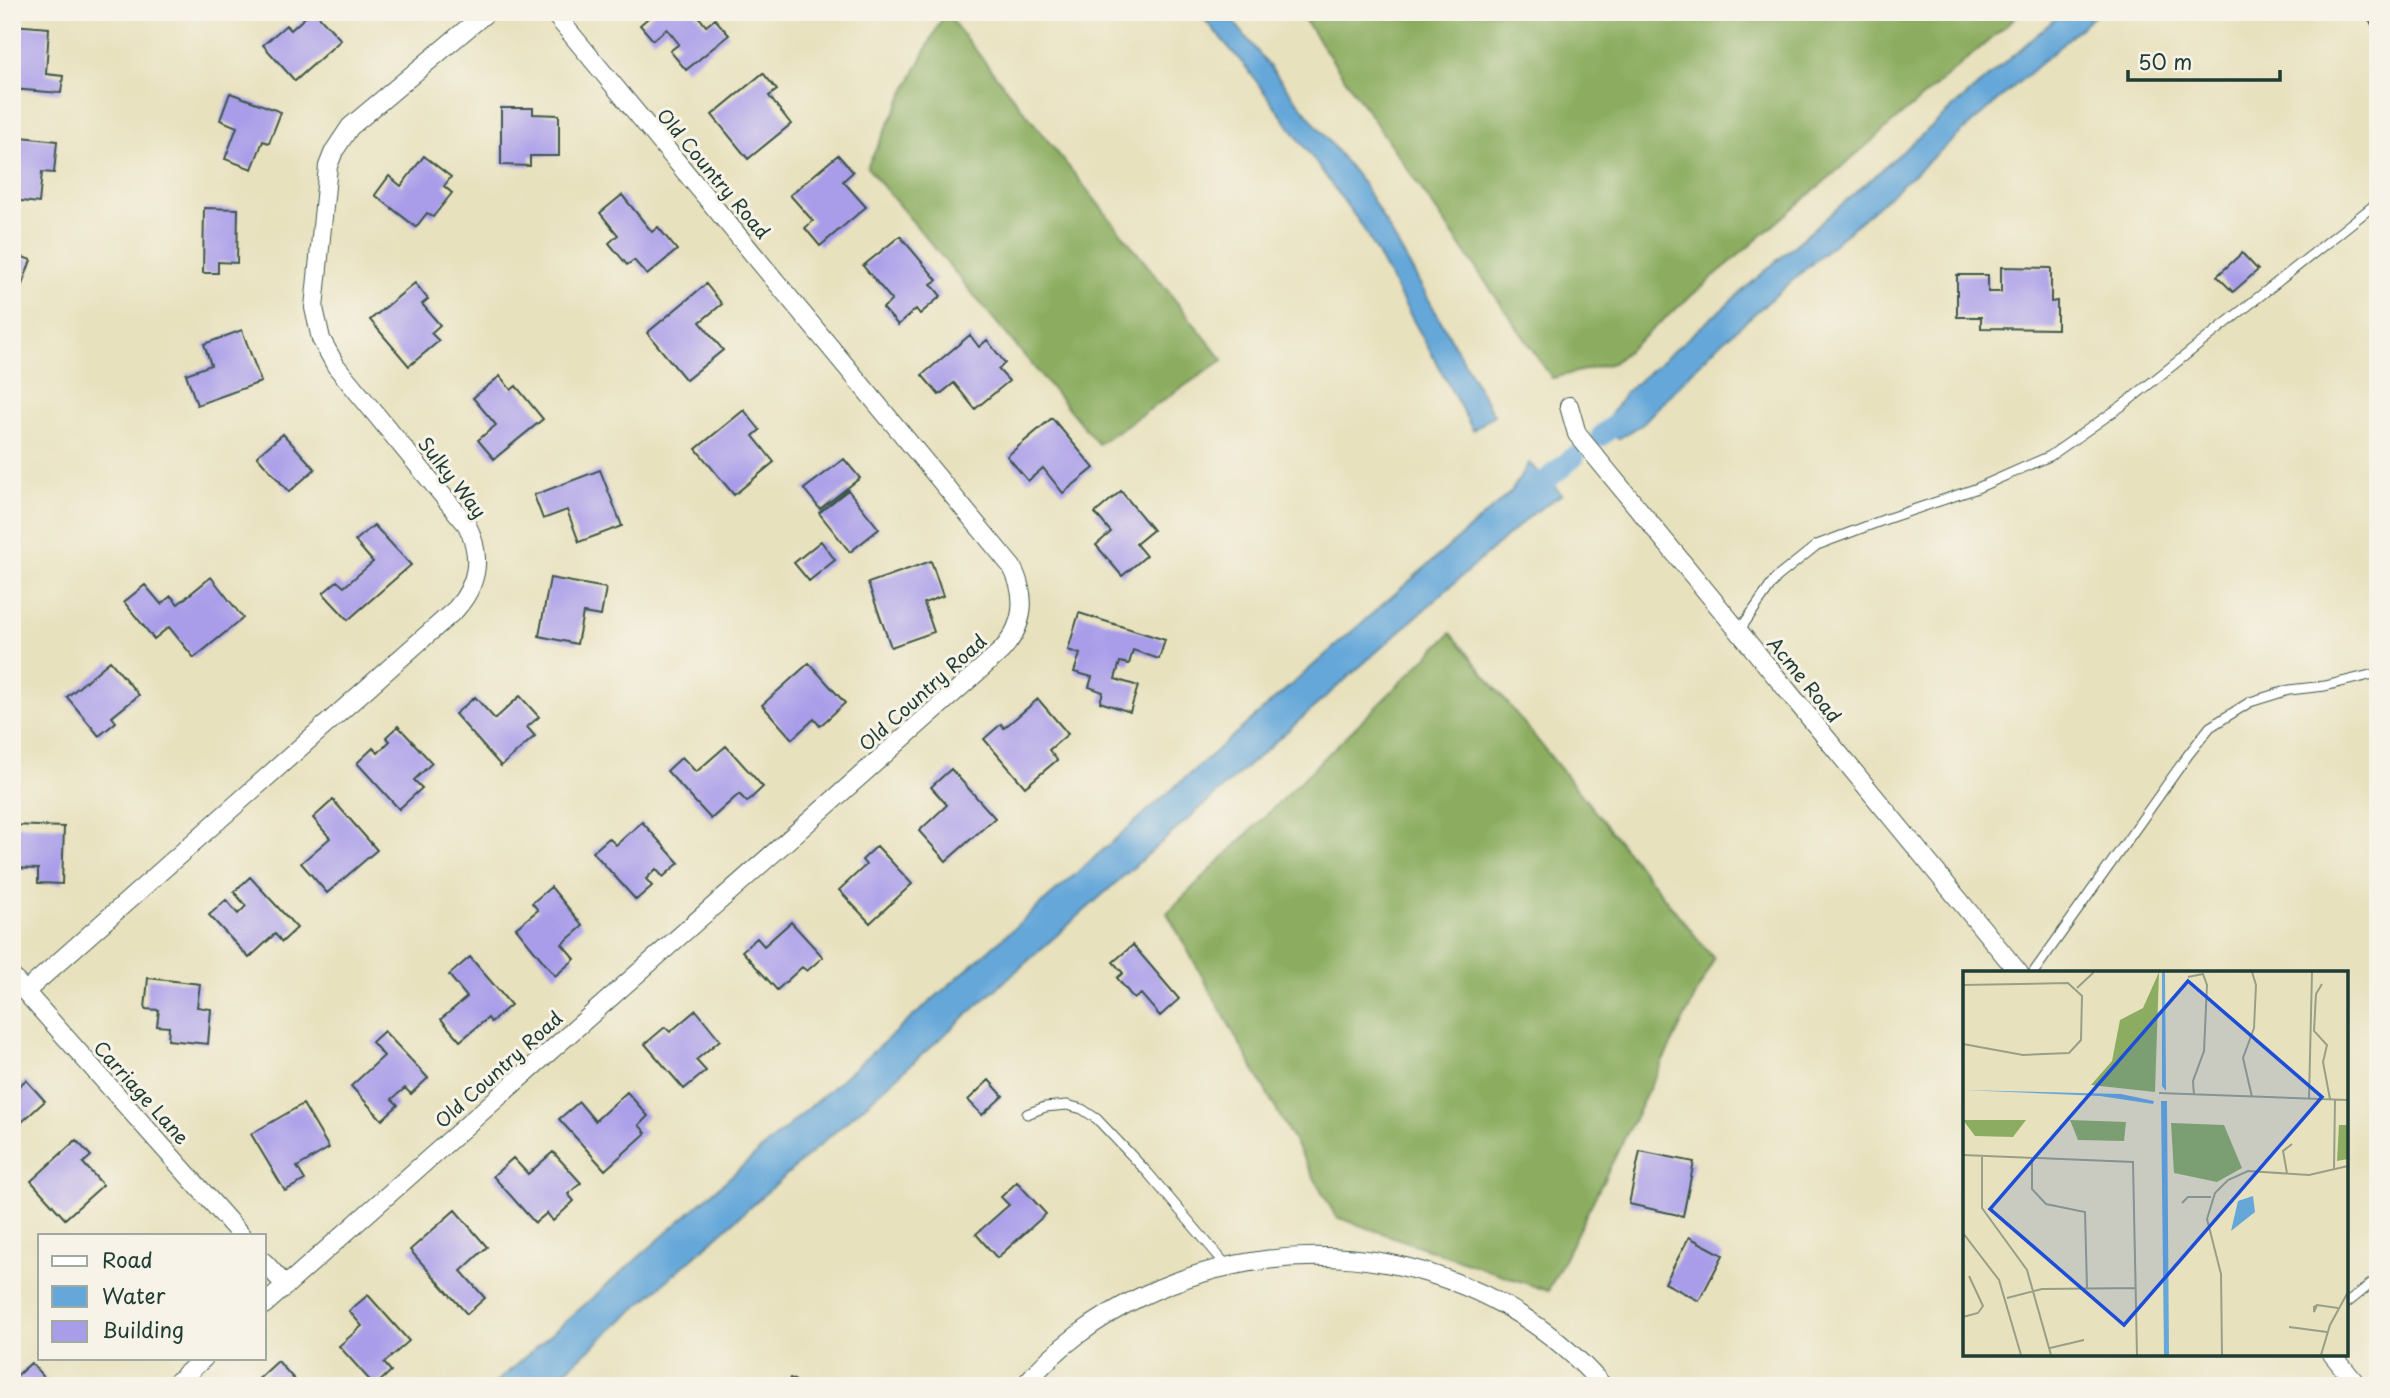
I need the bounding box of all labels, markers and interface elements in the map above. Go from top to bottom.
scale bar [2128,38,2280,82]
text: 50 m [2138,45,2192,77]
street label: Old Country Road [651,102,777,244]
street label: Sulky Way [412,430,494,524]
street label: Old Country Road [852,627,992,757]
street label: Acme Road [1762,630,1848,728]
inset map [1963,971,2348,1356]
street label: Old Country Road [428,1004,568,1134]
street label: Carriage Lane [88,1034,196,1150]
legend [38,1234,266,1360]
text: Road [102,1243,153,1275]
text: Water [102,1279,166,1311]
text: Building [102,1313,184,1345]

